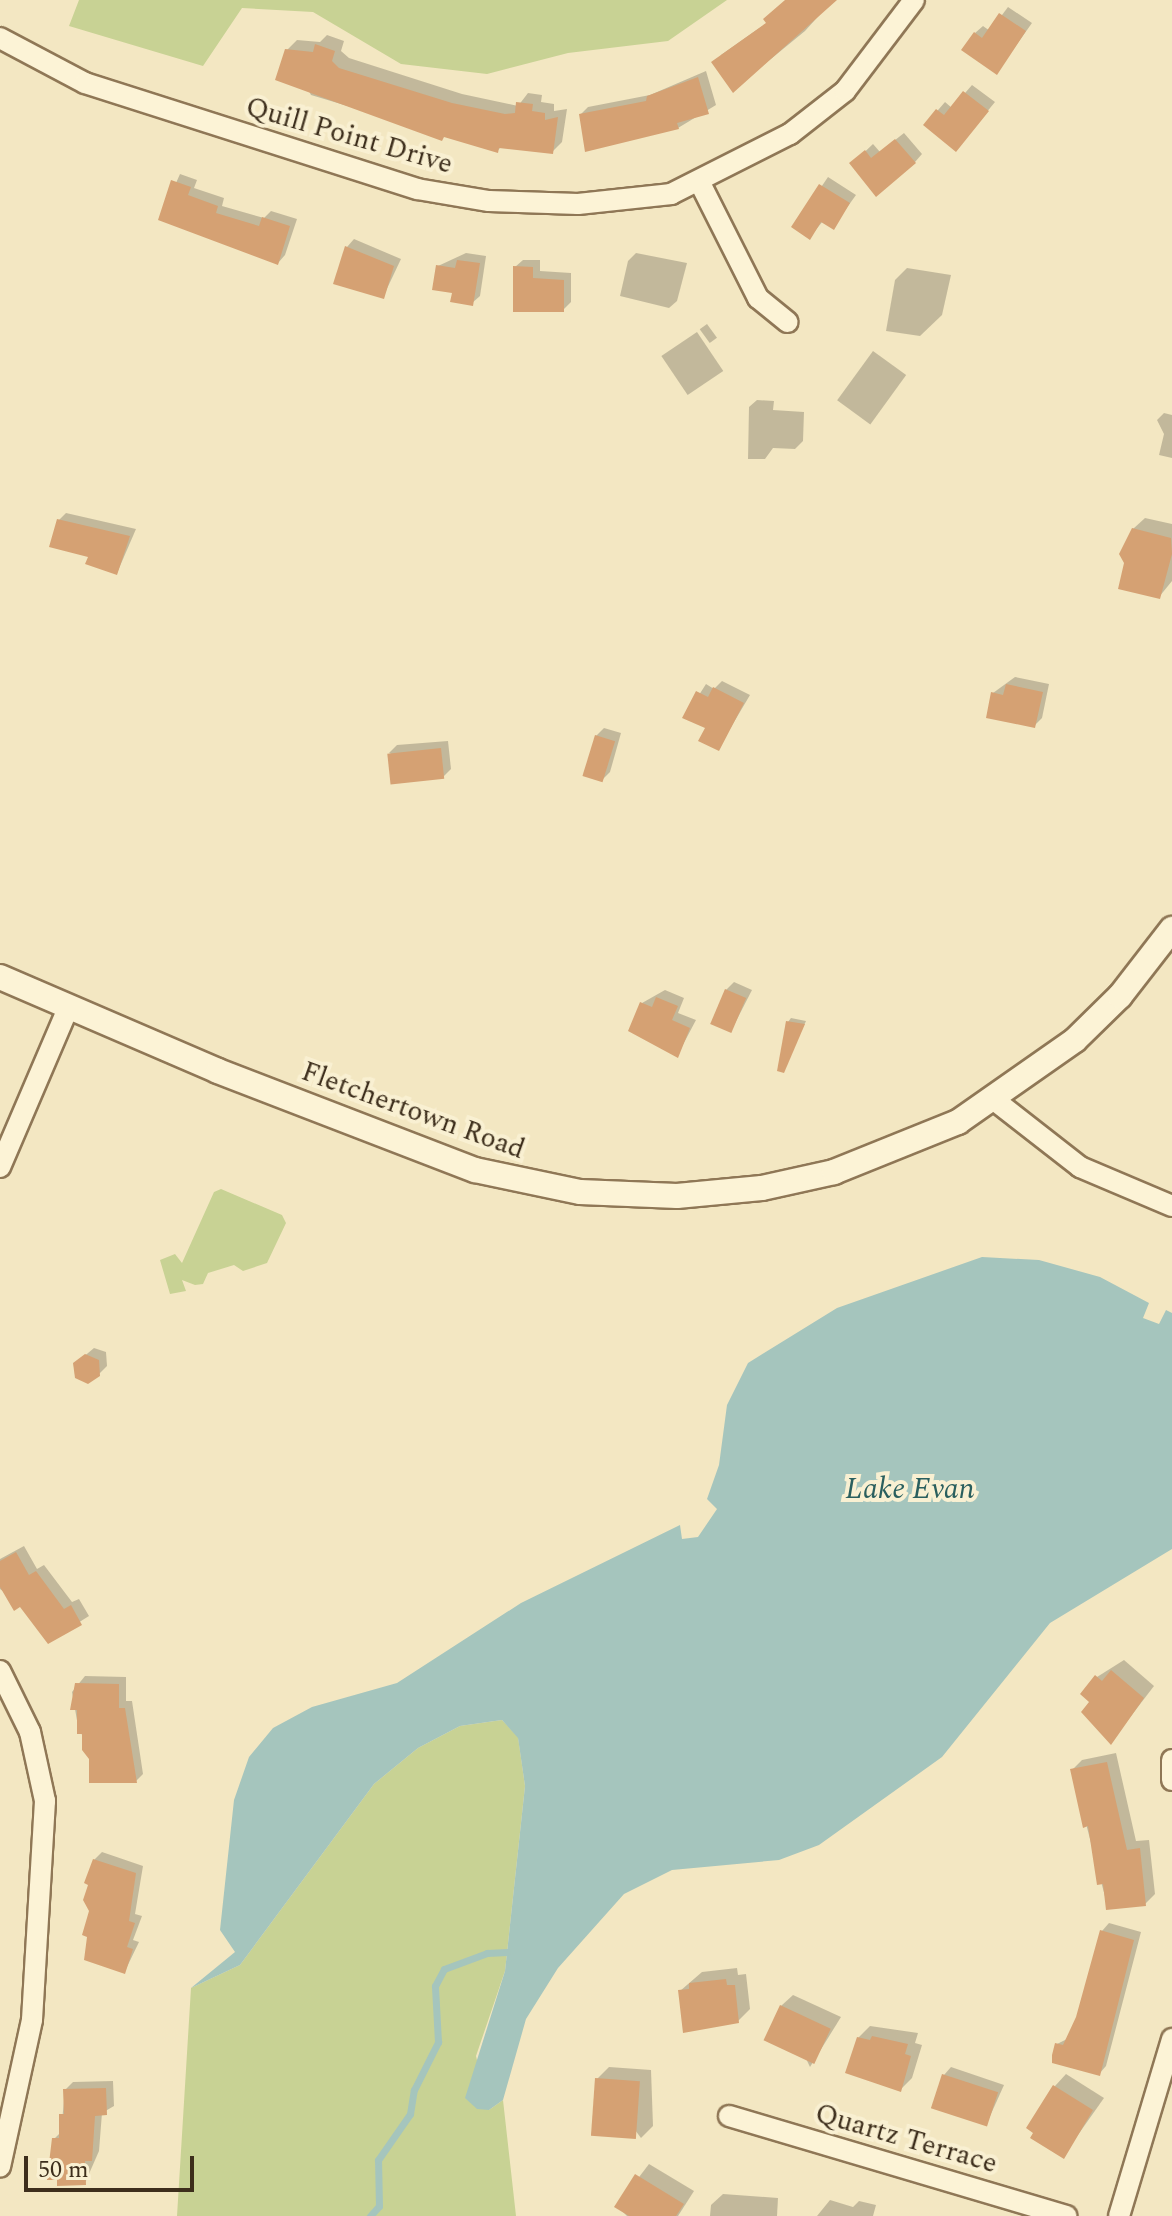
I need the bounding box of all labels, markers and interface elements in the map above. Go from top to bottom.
street label: Quill Point Drive [242,90,456,182]
street label: Fletchertown Road [297,1055,529,1167]
water label: Lake Evan [845,1471,975,1507]
street label: Quartz Terrace [811,2097,1001,2181]
scale bar [28,2140,198,2190]
text: 50 m [38,2152,89,2188]

